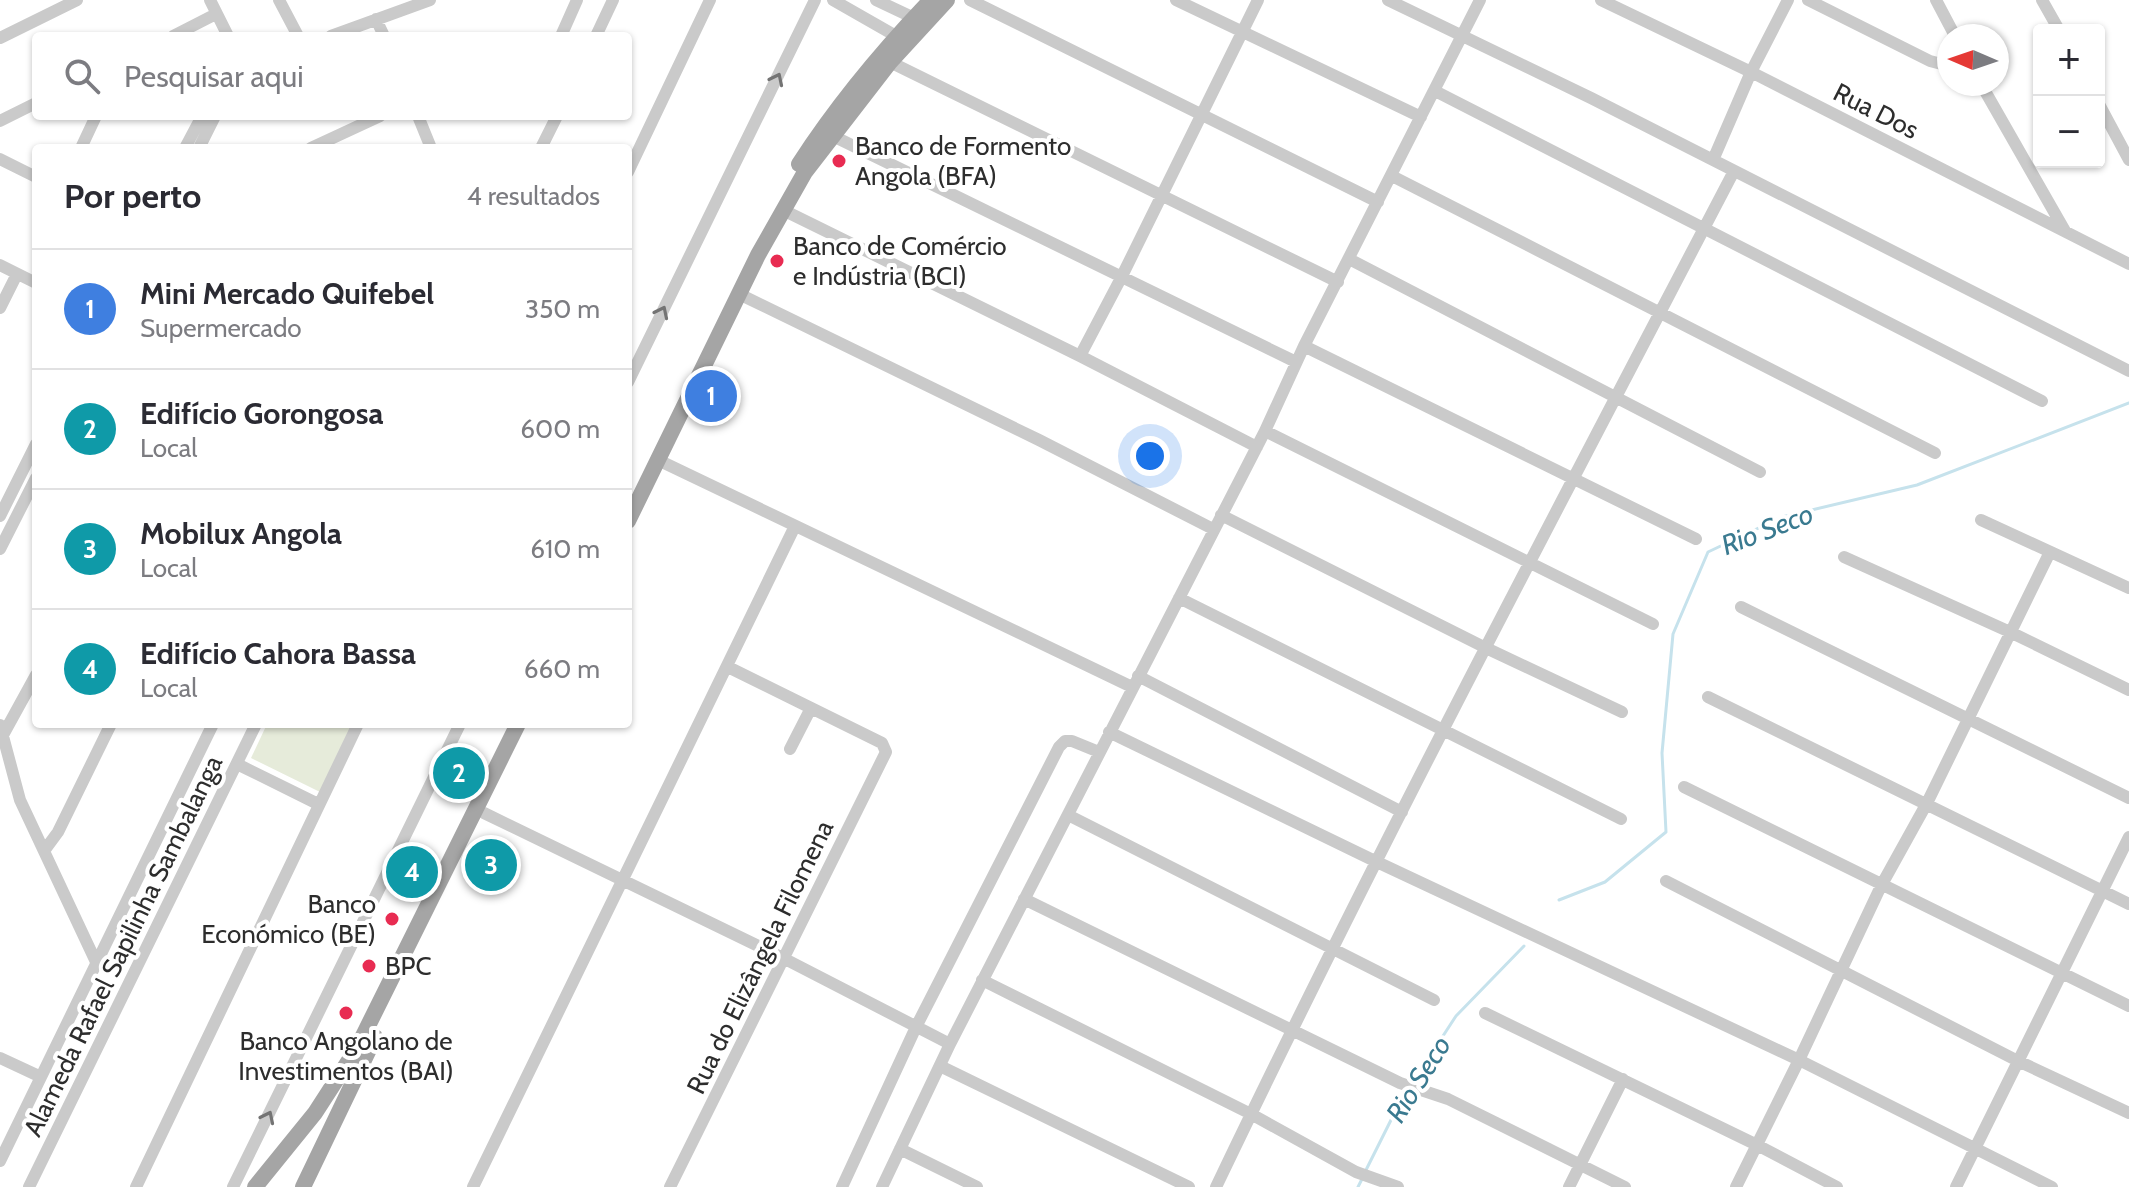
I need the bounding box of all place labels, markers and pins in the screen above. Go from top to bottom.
place label: Banco de Formento Angola (BFA) [855,130,1071,192]
marker: Banco de Formento Angola (BFA) [830,152,848,170]
place label: Banco de Comércio e Indústria (BCI) [793,230,1006,292]
marker: Banco de Comércio e Indústria (BCI) [768,252,786,270]
pin: 1 [685,366,737,426]
pin: 2 [433,743,485,803]
pin: 3 [465,835,517,895]
pin: 4 [386,842,438,902]
place label: Banco Económico (BE) [201,888,376,950]
marker: Banco Económico (BE) [383,910,401,928]
place label: BPC [385,950,431,982]
marker: BPC [360,957,378,975]
marker: Banco Angolano de Investimentos (BAI) [337,1004,355,1022]
place label: Banco Angolano de Investimentos (BAI) [238,1025,454,1087]

